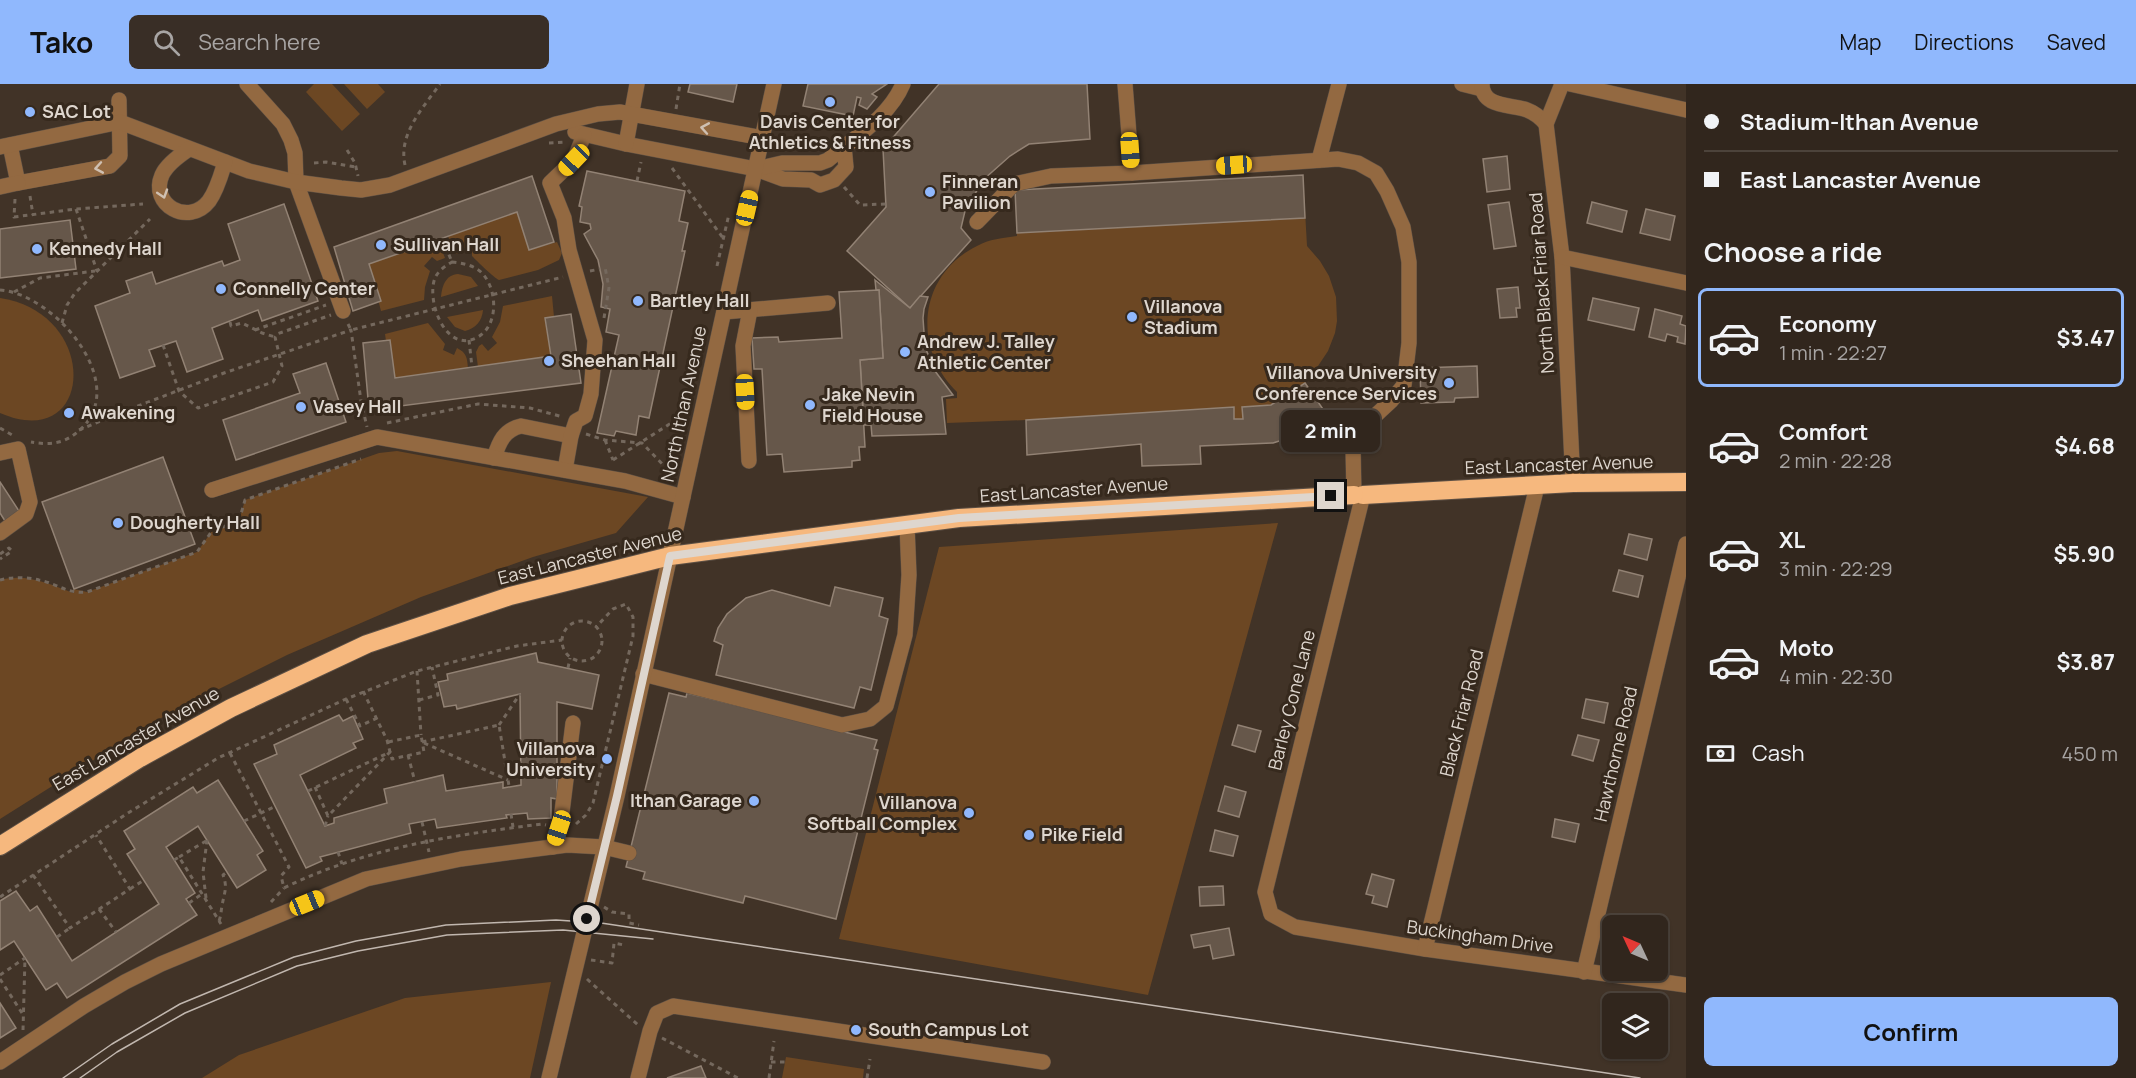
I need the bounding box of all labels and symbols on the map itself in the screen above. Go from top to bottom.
marker: Davis Center for Athletics & Fitness [823,95,837,109]
place label: SAC Lot [42,99,111,123]
marker: SAC Lot [23,105,37,119]
place label: Davis Center for Athletics & Fitness [749,109,912,154]
one-way arrow [700,122,710,134]
car [1120,131,1140,169]
car [555,141,593,179]
car [1215,155,1253,175]
one-way arrow [95,161,104,173]
place label: Finneran Pavilion [942,169,1018,214]
marker: Finneran Pavilion [923,185,937,199]
one-way arrow [155,188,168,199]
car [734,188,760,228]
street label: North Black Friar Road [1523,192,1559,374]
place label: Sullivan Hall [393,232,499,256]
place label: Kennedy Hall [49,236,162,260]
marker: Sullivan Hall [374,238,388,252]
marker: Kennedy Hall [30,242,44,256]
place label: Connelly Center [233,276,375,300]
marker: Connelly Center [214,282,228,296]
place label: Bartley Hall [650,288,750,312]
marker: Bartley Hall [631,294,645,308]
place label: Villanova Stadium [1144,294,1222,339]
marker: Villanova Stadium [1125,310,1139,324]
street label: North Ithan Avenue [655,324,711,484]
place label: Andrew J. Talley Athletic Center [917,329,1055,374]
marker: Andrew J. Talley Athletic Center [898,345,912,359]
place label: Sheehan Hall [561,348,676,372]
marker: Sheehan Hall [542,354,556,368]
place label: Villanova University Conference Services [1255,360,1437,405]
car [735,374,755,410]
marker: Villanova University Conference Services [1442,376,1456,390]
place label: Jake Nevin Field House [822,382,923,427]
place label: Vasey Hall [313,394,402,418]
marker: Jake Nevin Field House [803,398,817,412]
place label: Awakening [81,400,175,424]
marker: Vasey Hall [294,400,308,414]
marker: Awakening [62,406,76,420]
callout: 2 min [1282,409,1380,451]
street label: East Lancaster Avenue [1464,449,1654,479]
street label: East Lancaster Avenue [979,470,1169,508]
route end [1317,482,1344,509]
place label: Dougherty Hall [130,510,260,534]
marker: Dougherty Hall [111,516,125,530]
street label: East Lancaster Avenue [495,521,684,590]
street label: Barley Cone Lane [1262,627,1320,772]
street label: Black Friar Road [1434,647,1488,779]
street label: East Lancaster Avenue [48,681,223,796]
street label: Hawthorne Road [1588,684,1642,824]
place label: Villanova University [506,736,595,781]
marker: Villanova University [600,752,614,766]
place label: Ithan Garage [630,788,742,812]
place label: Villanova Softball Complex [807,790,957,835]
marker: Ithan Garage [747,794,761,808]
marker: Villanova Softball Complex [962,806,976,820]
car [545,808,573,848]
place label: Pike Field [1041,822,1123,846]
marker: Pike Field [1022,828,1036,842]
car [287,888,327,918]
route start [573,905,600,932]
street label: Buckingham Drive [1405,914,1555,958]
north arrow [1602,915,1668,981]
place label: South Campus Lot [868,1017,1029,1041]
marker: South Campus Lot [849,1023,863,1037]

